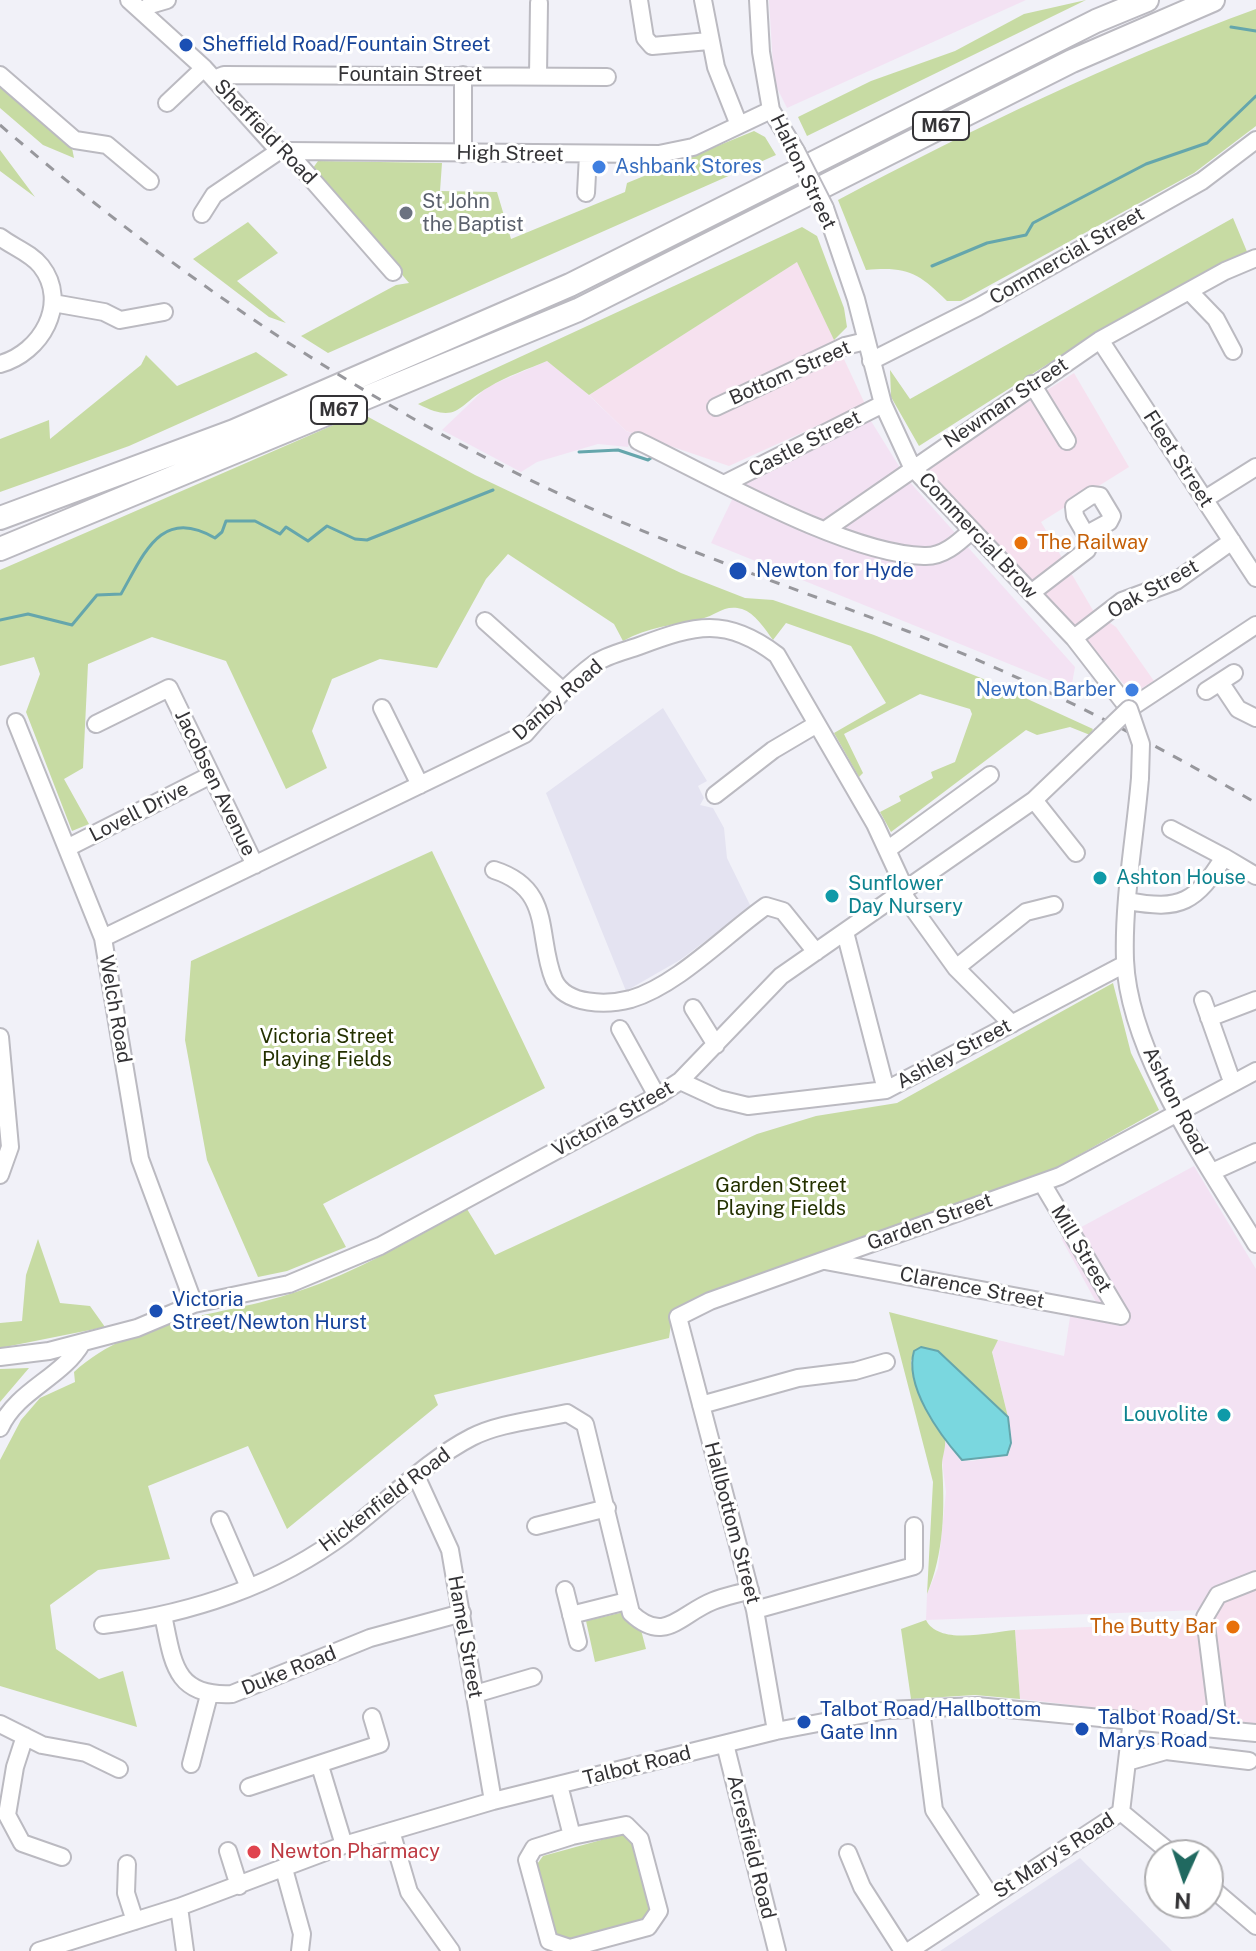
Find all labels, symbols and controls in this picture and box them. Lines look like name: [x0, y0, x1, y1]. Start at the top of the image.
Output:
place label: Sheffield Road/Fountain Street: [202, 33, 490, 57]
marker: Sheffield Road/Fountain Street: [177, 36, 195, 54]
street label: Fountain Street: [338, 63, 482, 87]
street label: Sheffield Road: [209, 74, 321, 190]
street label: Halton Street: [765, 110, 841, 234]
road number: M67: [913, 112, 969, 140]
street label: High Street: [456, 141, 564, 167]
place label: Ashbank Stores: [615, 155, 762, 179]
marker: Ashbank Stores: [590, 158, 608, 176]
place label: St John the Baptist: [422, 190, 524, 237]
street label: Commercial Street: [985, 202, 1149, 310]
marker: St John the Baptist: [397, 204, 415, 222]
street label: Bottom Street: [726, 335, 854, 411]
street label: Newman Street: [939, 353, 1073, 453]
road number: M67: [311, 396, 367, 424]
street label: Castle Street: [745, 406, 865, 482]
street label: Fleet Street: [1138, 406, 1218, 512]
street label: Commercial Brow: [913, 468, 1043, 604]
place label: The Railway: [1037, 531, 1149, 555]
marker: The Railway: [1012, 534, 1030, 552]
street label: Oak Street: [1103, 554, 1203, 624]
place label: Newton for Hyde: [756, 559, 914, 583]
marker: Newton for Hyde: [727, 560, 749, 582]
street label: Danby Road: [508, 654, 608, 746]
place label: Newton Barber: [976, 678, 1116, 702]
marker: Newton Barber: [1123, 681, 1141, 699]
street label: Jacobsen Avenue: [169, 706, 261, 860]
street label: Lovell Drive: [85, 777, 193, 847]
place label: Ashton House: [1116, 866, 1246, 890]
marker: Ashton House: [1091, 869, 1109, 887]
place label: Sunflower Day Nursery: [848, 872, 963, 919]
marker: Sunflower Day Nursery: [823, 887, 841, 905]
street label: Welch Road: [94, 953, 136, 1065]
street label: Ashley Street: [893, 1014, 1015, 1094]
park label: Victoria Street Playing Fields: [260, 1025, 394, 1072]
street label: Ashton Road: [1138, 1043, 1212, 1159]
street label: Victoria Street: [548, 1076, 678, 1162]
park label: Garden Street Playing Fields: [715, 1174, 847, 1221]
street label: Garden Street: [864, 1188, 996, 1256]
street label: Mill Street: [1046, 1201, 1116, 1297]
street label: Clarence Street: [898, 1262, 1046, 1314]
place label: Victoria Street/Newton Hurst: [172, 1288, 367, 1335]
marker: Victoria Street/Newton Hurst: [147, 1302, 165, 1320]
place label: Louvolite: [1123, 1403, 1208, 1427]
marker: Louvolite: [1215, 1406, 1233, 1424]
street label: Hallbottom Street: [699, 1439, 765, 1607]
street label: Hickenfield Road: [315, 1443, 455, 1557]
street label: Hamel Street: [442, 1574, 488, 1700]
place label: The Butty Bar: [1090, 1615, 1217, 1639]
marker: The Butty Bar: [1224, 1618, 1242, 1636]
street label: Duke Road: [238, 1641, 340, 1701]
place label: Talbot Road/Hallbottom Gate Inn: [820, 1698, 1041, 1745]
place label: Talbot Road/St. Marys Road: [1098, 1706, 1241, 1753]
marker: Talbot Road/Hallbottom Gate Inn: [795, 1713, 813, 1731]
marker: Talbot Road/St. Marys Road: [1073, 1720, 1091, 1738]
street label: Talbot Road: [580, 1741, 694, 1791]
street label: Acresfield Road: [722, 1773, 780, 1921]
street label: St Mary's Road: [989, 1808, 1119, 1904]
north arrow: [1144, 1839, 1224, 1919]
place label: Newton Pharmacy: [270, 1840, 440, 1864]
marker: Newton Pharmacy: [245, 1843, 263, 1861]
text: N: [1174, 1888, 1192, 1914]

